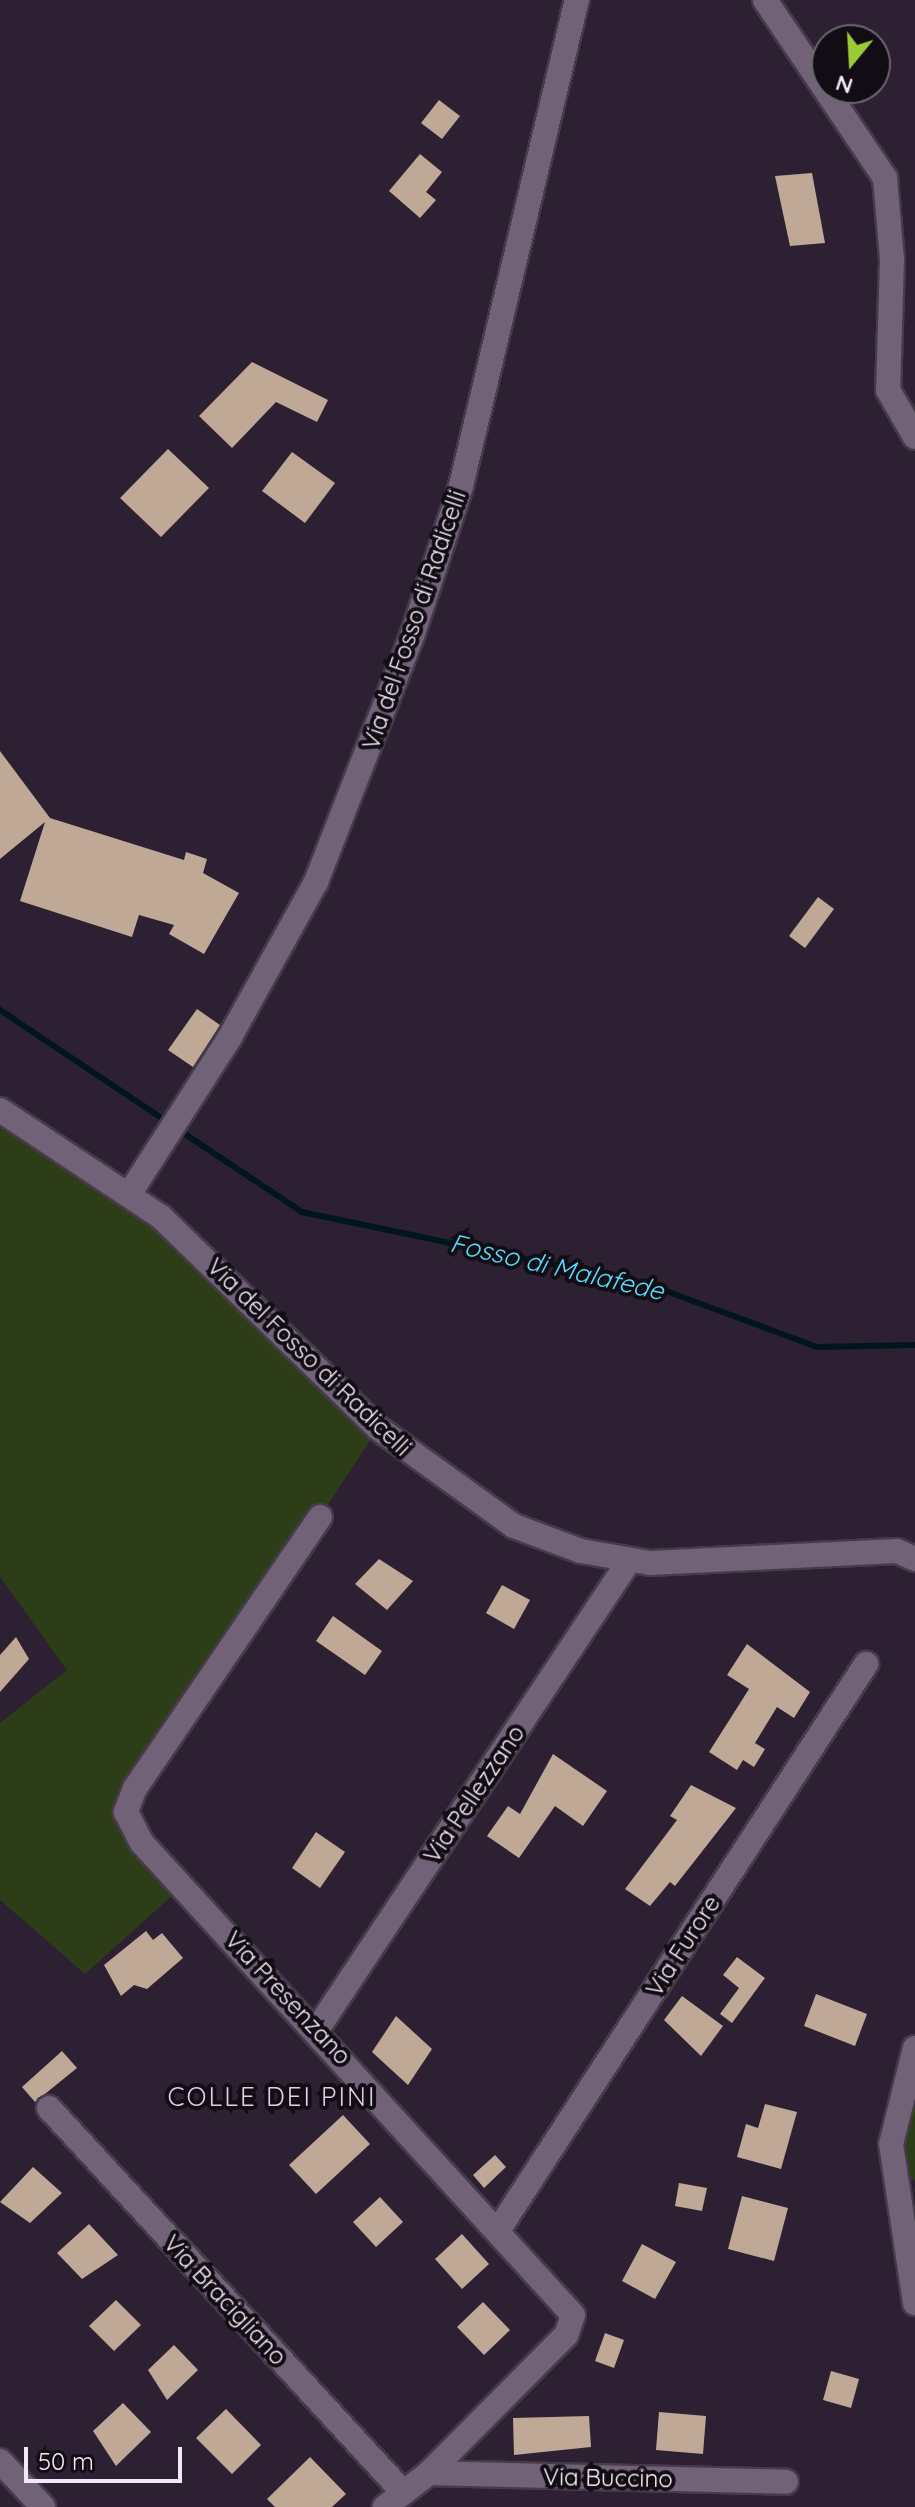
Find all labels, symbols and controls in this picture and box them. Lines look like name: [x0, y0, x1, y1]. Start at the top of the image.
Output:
north arrow: [811, 24, 891, 104]
text: N: [832, 69, 856, 101]
street label: Via del Fosso di Radicelli: [356, 487, 472, 753]
water label: Fosso di Malafede: [447, 1227, 667, 1307]
street label: Via del Fosso di Radicelli: [201, 1252, 417, 1462]
street label: Via Pellezzano: [417, 1720, 531, 1868]
street label: Via Furore: [640, 1890, 726, 2002]
street label: Via Presenzano: [219, 1925, 357, 2071]
district label: COLLE DEI PINI: [168, 2081, 376, 2113]
street label: Via Bracigliano: [157, 2229, 293, 2371]
scale bar: [28, 2431, 186, 2481]
text: 50 m: [38, 2446, 94, 2476]
street label: Via Buccino: [543, 2462, 673, 2494]

